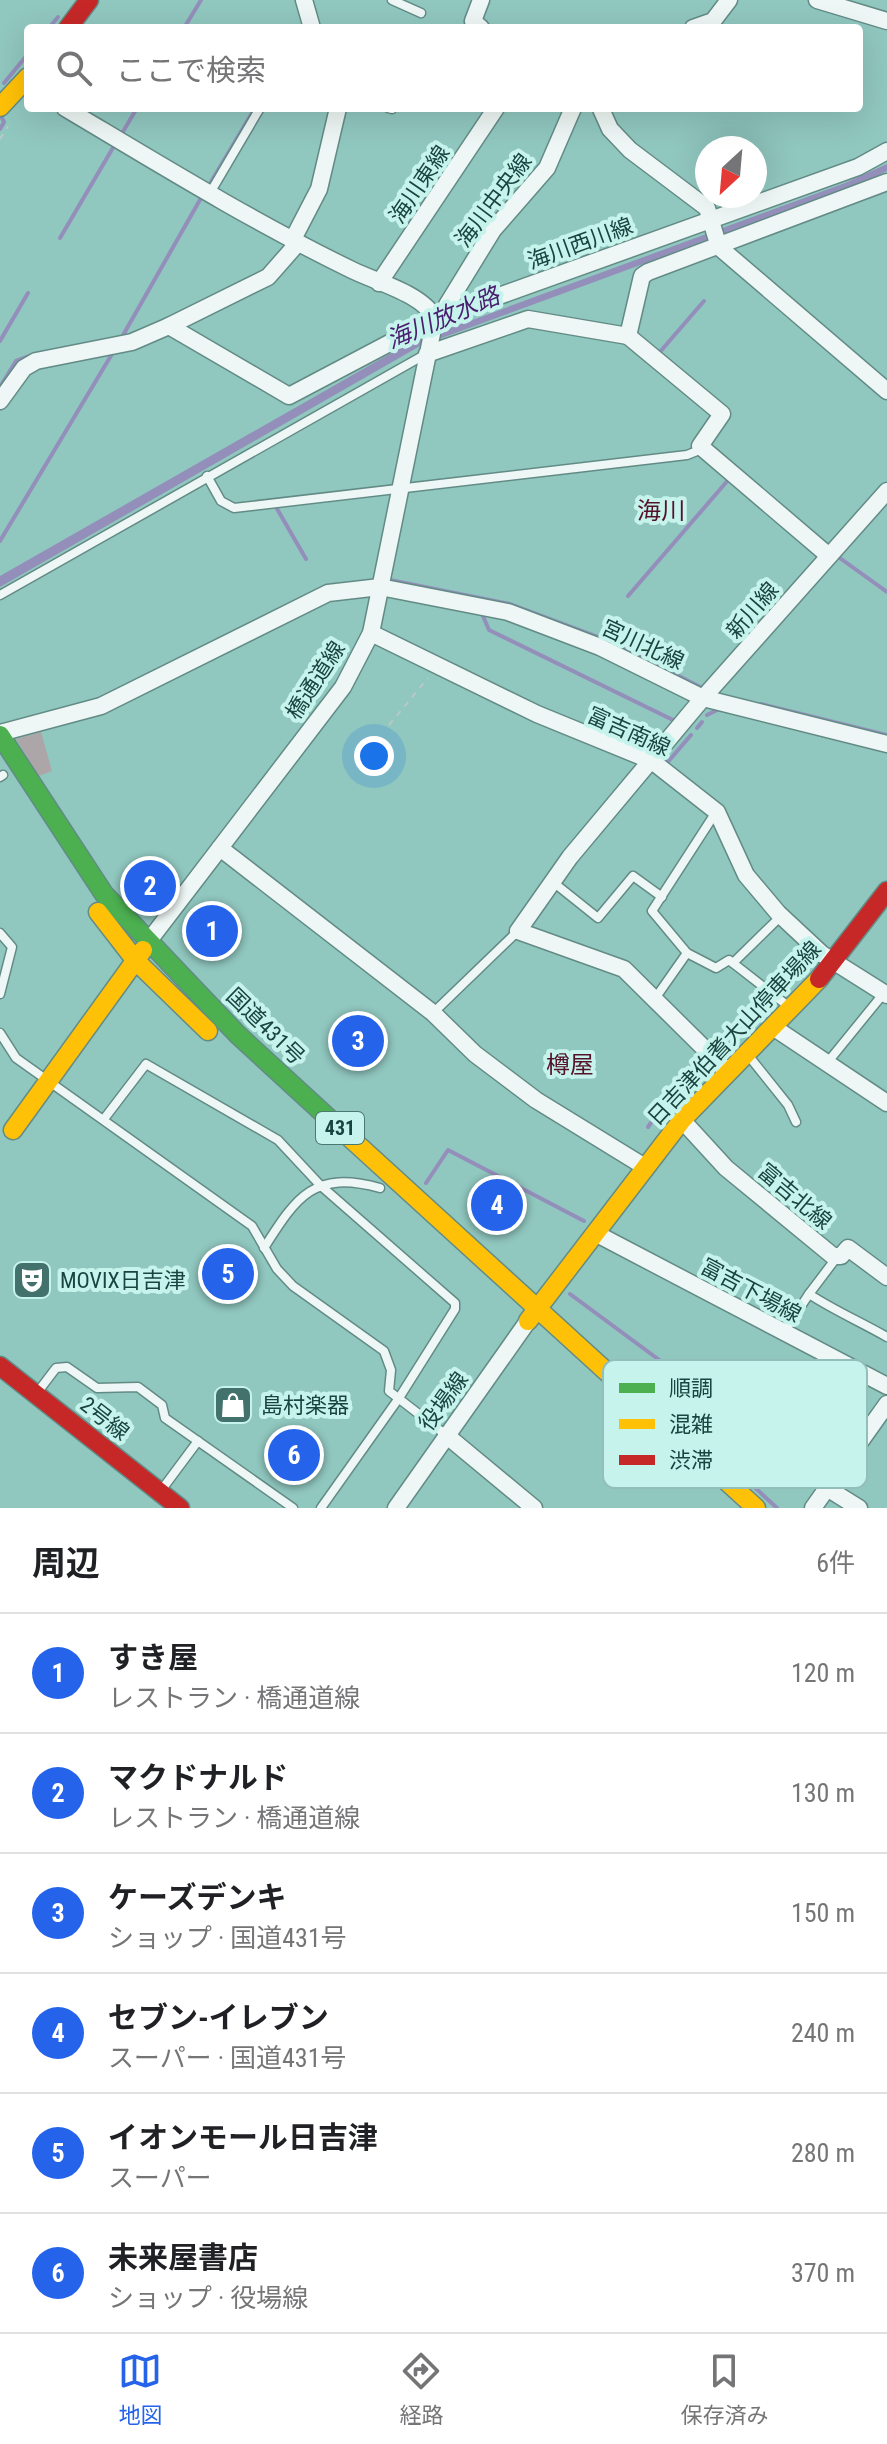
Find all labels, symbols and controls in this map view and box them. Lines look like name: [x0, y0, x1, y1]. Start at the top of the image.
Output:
search box: [24, 24, 863, 112]
icon: search: [52, 46, 96, 90]
text: ここで検索: [116, 53, 266, 88]
north arrow: [695, 136, 767, 208]
street label: 海川東線: [384, 141, 454, 228]
street label: 海川中央線: [450, 149, 536, 252]
street label: 海川西川線: [524, 213, 636, 274]
water label: 海川放水路: [382, 281, 506, 354]
district label: 海川: [637, 497, 685, 525]
street label: 新川線: [721, 577, 783, 643]
street label: 宮川北線: [598, 615, 688, 674]
street label: 橋通道線: [281, 637, 350, 724]
street label: 富吉南線: [584, 702, 674, 761]
your location: [354, 736, 394, 776]
pin: 2: [124, 856, 176, 916]
pin: 1: [186, 901, 238, 961]
street label: 日吉津伯耆大山停車場線: [643, 936, 826, 1130]
street label: 国道431号: [222, 983, 310, 1070]
pin: 3: [332, 1011, 384, 1071]
district label: 樽屋: [546, 1051, 594, 1079]
road number: 431: [316, 1112, 364, 1144]
street label: 富吉北線: [753, 1159, 836, 1234]
pin: 4: [471, 1175, 523, 1235]
pin: 5: [202, 1244, 254, 1304]
street label: 富吉下場線: [696, 1254, 805, 1327]
theatre icon: MOVIX日吉津: [11, 1259, 53, 1301]
place label: MOVIX日吉津: [60, 1268, 186, 1293]
legend: [603, 1360, 867, 1488]
street label: 役場線: [414, 1367, 473, 1435]
text: 順調: [669, 1376, 713, 1401]
shop icon: 島村楽器: [212, 1384, 254, 1426]
street label: 2号線: [75, 1392, 134, 1445]
place label: 島村楽器: [261, 1393, 349, 1418]
text: 混雑: [669, 1412, 713, 1437]
pin: 6: [268, 1425, 320, 1485]
text: 渋滞: [669, 1448, 713, 1473]
text: 周辺: [32, 1543, 100, 1583]
text: 6件: [816, 1548, 855, 1578]
text: すき屋: [108, 1640, 198, 1675]
text: 1: [51, 1658, 65, 1688]
text: 120 m: [791, 1658, 855, 1688]
text: レストラン · 橋通道線: [108, 1683, 360, 1713]
text: マクドナルド: [108, 1760, 288, 1795]
text: 2: [51, 1778, 65, 1808]
text: 130 m: [791, 1778, 855, 1808]
text: レストラン · 橋通道線: [108, 1803, 360, 1833]
text: ケーズデンキ: [108, 1880, 287, 1915]
text: 3: [51, 1898, 65, 1928]
text: 150 m: [791, 1898, 855, 1928]
text: ショップ · 国道431号: [108, 1923, 347, 1953]
text: セブン-イレブン: [108, 2000, 329, 2035]
text: 4: [51, 2018, 65, 2048]
text: 240 m: [791, 2018, 855, 2048]
text: スーパー · 国道431号: [108, 2043, 347, 2073]
text: イオンモール日吉津: [108, 2120, 378, 2155]
text: 5: [51, 2138, 65, 2168]
text: 280 m: [791, 2138, 855, 2168]
text: スーパー: [108, 2163, 212, 2193]
text: 未来屋書店: [108, 2240, 258, 2275]
text: 6: [51, 2258, 65, 2288]
text: 370 m: [791, 2258, 855, 2288]
text: ショップ · 役場線: [108, 2283, 308, 2313]
tab: 地図: [118, 2349, 163, 2429]
tab: 経路: [399, 2349, 444, 2429]
tab: 保存済み: [680, 2349, 769, 2429]

